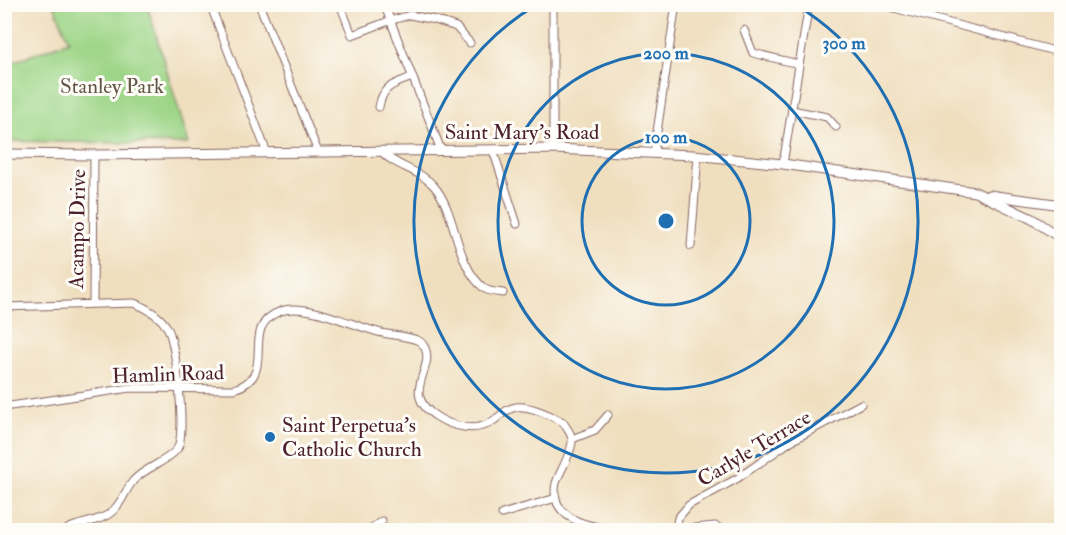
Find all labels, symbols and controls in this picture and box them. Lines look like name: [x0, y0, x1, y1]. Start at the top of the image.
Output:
text: 300 m: [822, 32, 867, 55]
text: 200 m: [643, 42, 690, 65]
park label: Stanley Park: [60, 73, 164, 100]
street label: Saint Mary's Road: [445, 119, 600, 146]
text: 100 m: [645, 126, 688, 149]
street label: Acampo Drive: [63, 169, 92, 290]
centre of rings: [656, 211, 676, 231]
street label: Hamlin Road: [111, 359, 225, 390]
street label: Carlyle Terrace: [693, 404, 816, 493]
place label: Saint Perpetua's Catholic Church: [282, 412, 422, 463]
marker: Saint Perpetua's Catholic Church: [263, 430, 277, 444]

